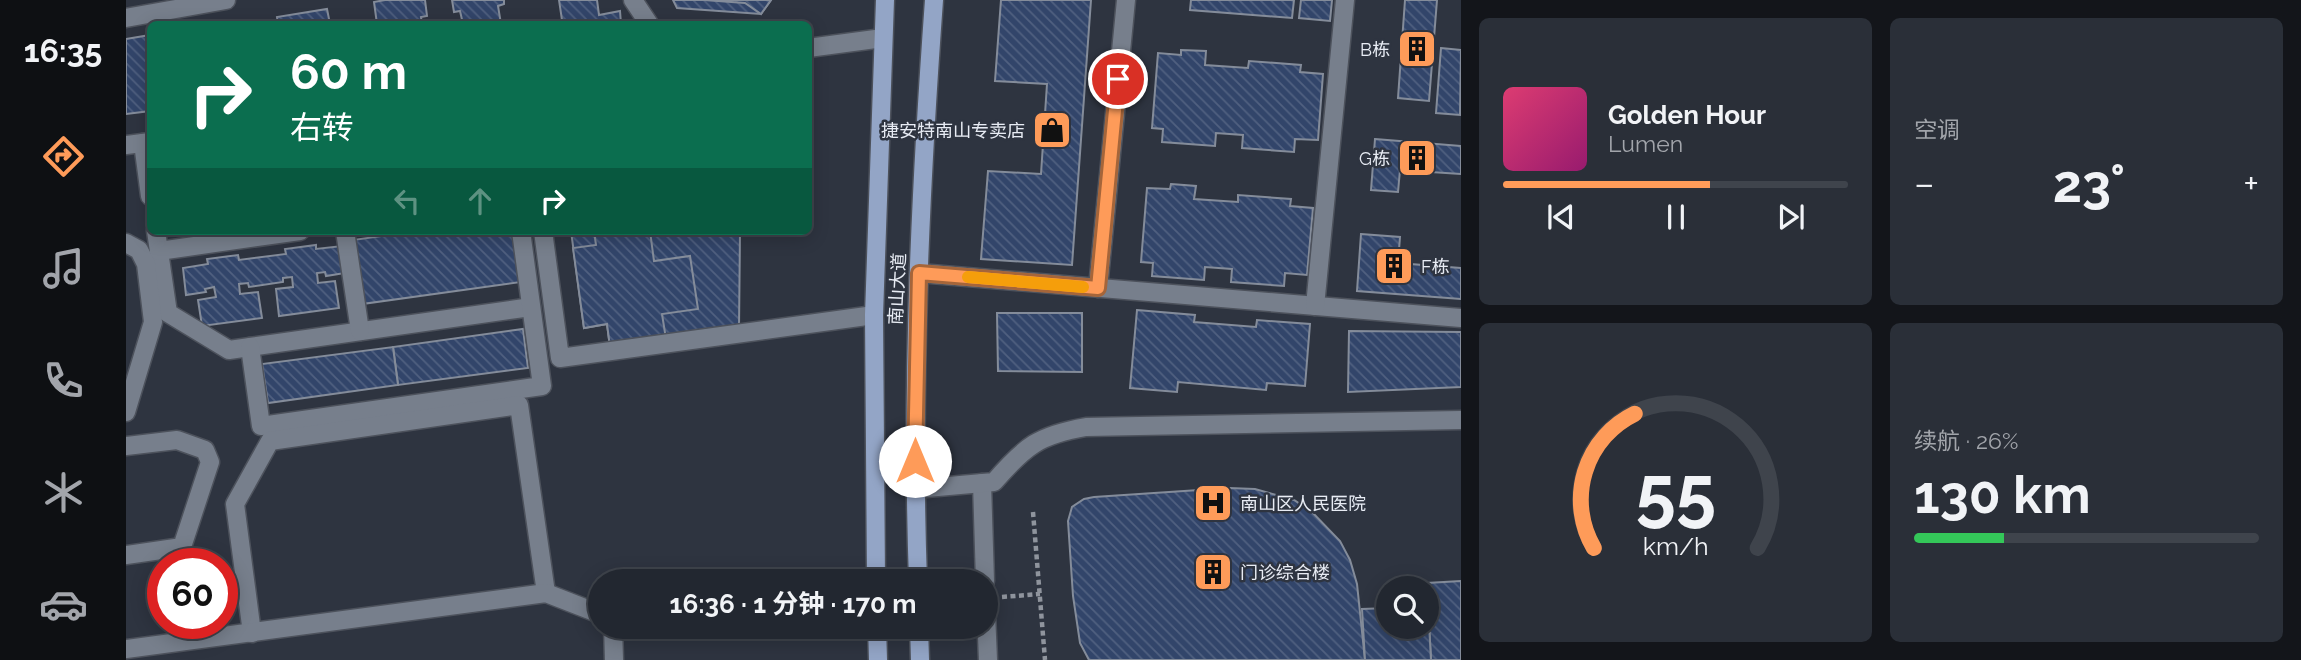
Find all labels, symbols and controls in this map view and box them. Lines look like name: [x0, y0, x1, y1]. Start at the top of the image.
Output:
building icon: B栋: [1396, 28, 1438, 70]
text: 16:35: [24, 32, 102, 69]
place label: B栋: [1360, 39, 1390, 60]
text: 60 m: [290, 43, 407, 100]
icon: right: [175, 49, 266, 140]
pin: [1088, 49, 1148, 109]
icon: arrive: [1099, 60, 1137, 98]
text: Golden Hour: [1608, 100, 1766, 130]
text: 右转: [290, 109, 354, 146]
shop icon: 捷安特南山专卖店: [1031, 109, 1073, 151]
text: 空调: [1914, 116, 1960, 143]
place label: 捷安特南山专卖店: [881, 120, 1025, 141]
text: Lumen: [1608, 130, 1683, 157]
icon: directions: [39, 132, 88, 181]
building icon: G栋: [1396, 137, 1438, 179]
place label: G栋: [1359, 148, 1390, 169]
text: 23°: [2053, 153, 2125, 214]
text: −: [1914, 161, 1934, 206]
text: +: [2243, 161, 2259, 206]
icon: left: [388, 182, 426, 220]
icon: ahead: [461, 182, 499, 220]
icon: right: [534, 182, 572, 220]
icon: previous: [1542, 198, 1580, 236]
icon: pause: [1657, 198, 1695, 236]
icon: next: [1772, 198, 1810, 236]
icon: music: [39, 244, 88, 293]
building icon: F栋: [1373, 245, 1415, 287]
street label: 南山大道: [885, 252, 909, 326]
place label: F栋: [1421, 256, 1450, 277]
icon: phone: [39, 356, 88, 405]
position arrow: [878, 424, 952, 498]
text: 续航 · 26%: [1914, 427, 2018, 454]
text: 55: [1635, 451, 1716, 536]
text: 130 km: [1914, 464, 2091, 525]
icon: climate: [39, 468, 88, 517]
hospital icon: 南山区人民医院: [1192, 482, 1234, 524]
place label: 南山区人民医院: [1240, 493, 1366, 514]
text: km/h: [1643, 531, 1708, 561]
speed limit sign: 60: [147, 548, 238, 639]
building icon: 门诊综合楼: [1192, 551, 1234, 593]
place label: 门诊综合楼: [1240, 562, 1330, 583]
map controls: [1376, 576, 1439, 639]
button: search: [1376, 576, 1439, 639]
icon: car: [39, 580, 88, 629]
text: 16:36 · 1 分钟 · 170 m: [670, 589, 916, 619]

